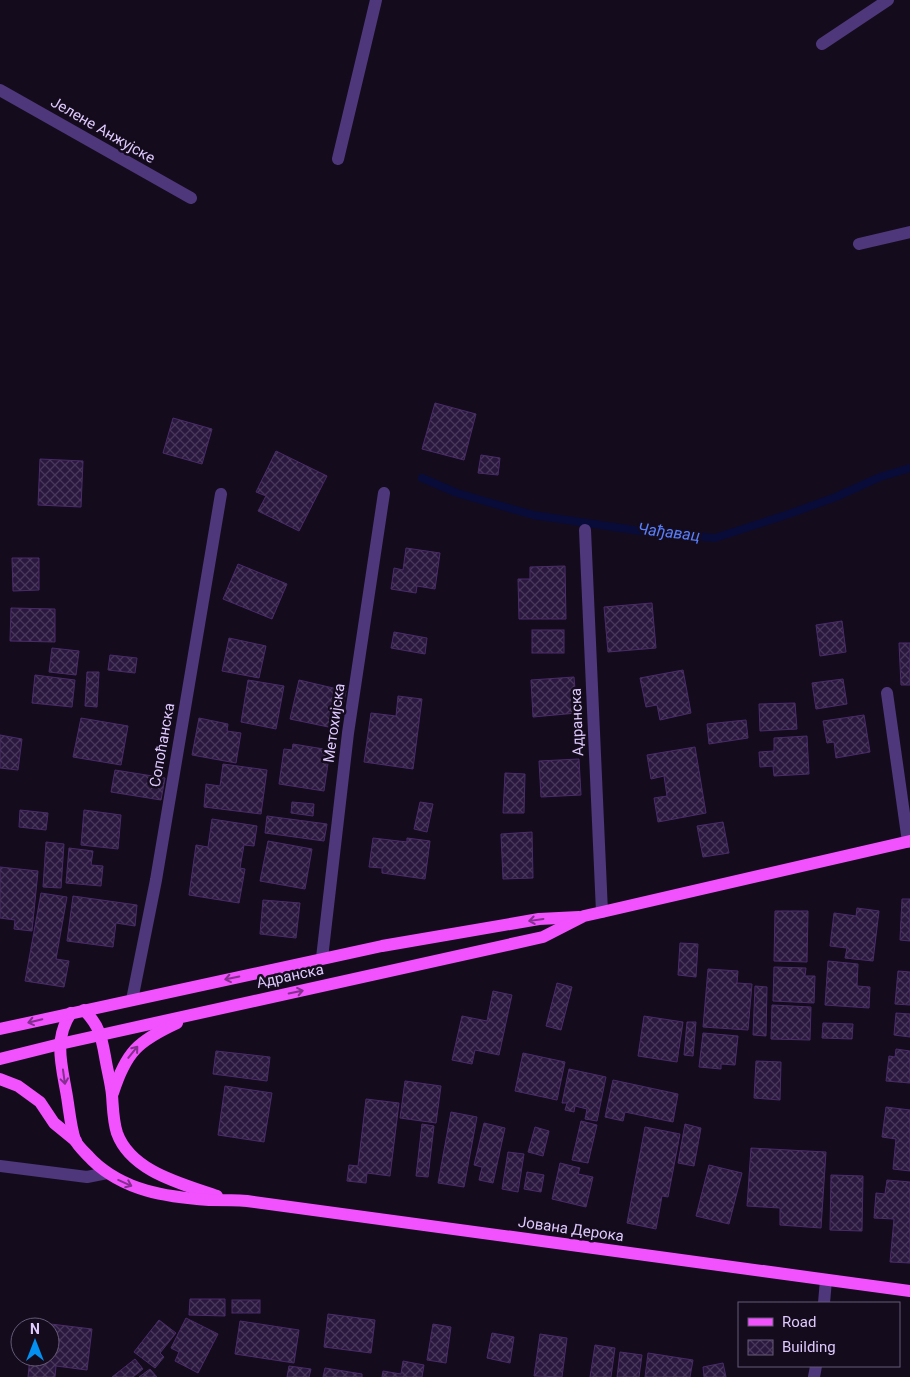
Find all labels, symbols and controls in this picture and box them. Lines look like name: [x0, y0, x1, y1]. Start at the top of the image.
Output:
street label: Јелене Анжујске: [48, 93, 158, 167]
water label: Чађавац: [637, 519, 701, 545]
street label: Метохијска: [320, 682, 348, 764]
street label: Адранска: [567, 688, 587, 756]
street label: Сопоћанска: [146, 702, 178, 788]
one-way arrow: [528, 915, 544, 925]
street label: Адранска: [255, 960, 325, 992]
one-way arrow: [224, 974, 240, 983]
one-way arrow: [288, 987, 304, 996]
one-way arrow: [28, 1017, 44, 1026]
one-way arrow: [127, 1046, 138, 1059]
one-way arrow: [60, 1069, 70, 1085]
one-way arrow: [117, 1179, 132, 1189]
street label: Јована Дерока: [517, 1213, 625, 1245]
legend: [738, 1302, 900, 1367]
text: Road: [782, 1313, 816, 1331]
north arrow: [10, 1317, 60, 1367]
text: N: [30, 1321, 40, 1337]
text: Building: [782, 1338, 836, 1356]

